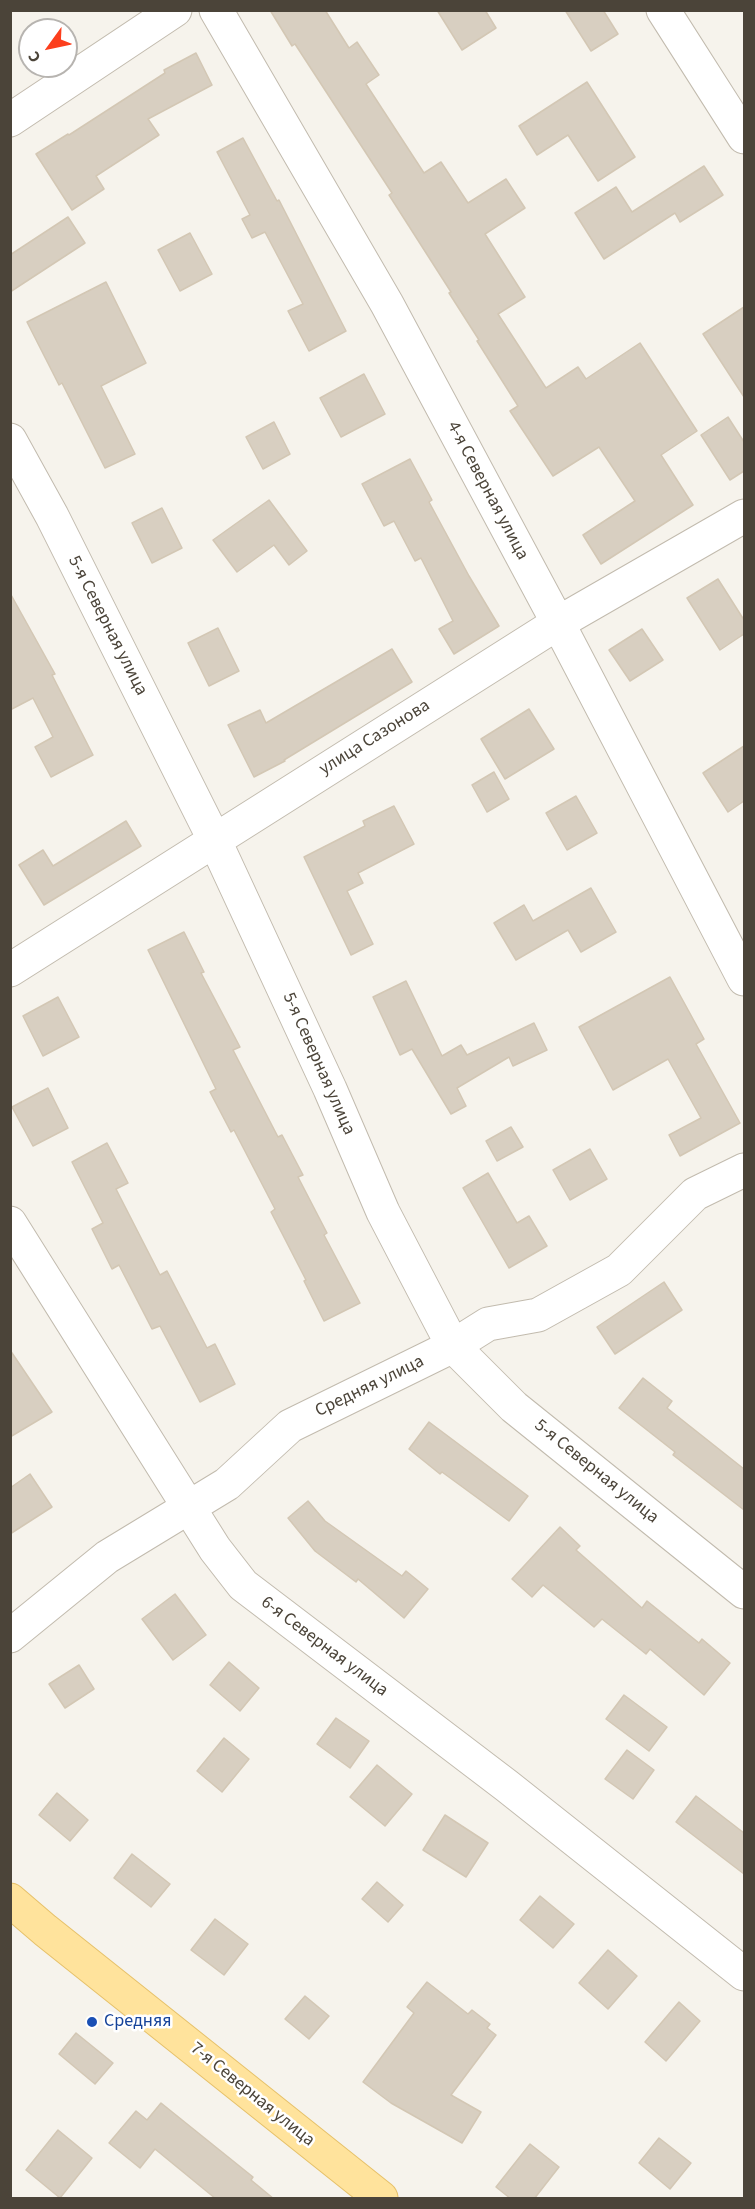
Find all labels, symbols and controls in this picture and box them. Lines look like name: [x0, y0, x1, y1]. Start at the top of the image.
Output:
north arrow: [18, 18, 78, 78]
text: С: [23, 47, 46, 67]
street label: 4-я Северная улица: [441, 418, 533, 564]
street label: 5-я Северная улица: [62, 553, 152, 699]
street label: улица Сазонова: [316, 695, 434, 781]
street label: 5-я Северная улица: [277, 989, 359, 1139]
street label: Средняя улица: [312, 1351, 428, 1423]
street label: 5-я Северная улица: [529, 1415, 663, 1529]
street label: 6-я Северная улица: [256, 1592, 392, 1702]
place label: Средняя: [104, 2011, 171, 2033]
marker: Средняя: [85, 2015, 99, 2029]
street label: 7-я Северная улица: [185, 2038, 319, 2152]

